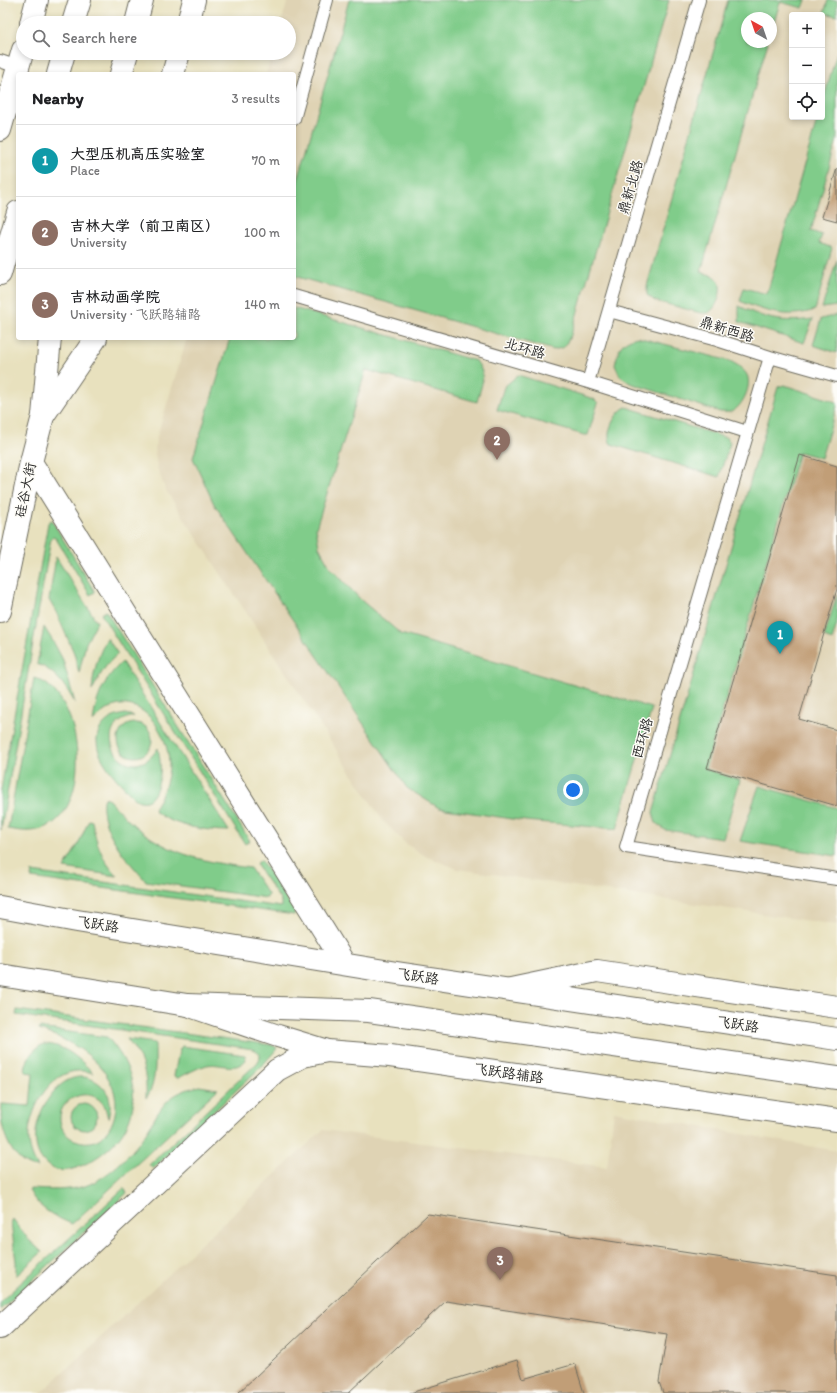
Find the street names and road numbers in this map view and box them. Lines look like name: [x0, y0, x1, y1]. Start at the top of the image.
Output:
street label: 鼎新北路: [615, 158, 646, 216]
street label: 鼎新西路: [698, 313, 756, 346]
street label: 北环路: [502, 335, 547, 362]
street label: 硅谷大街: [11, 461, 40, 519]
street label: 西环路: [629, 716, 656, 761]
street label: 飞跃路: [76, 913, 120, 936]
street label: 飞跃路: [396, 965, 440, 988]
street label: 飞跃路: [716, 1013, 760, 1036]
street label: 飞跃路辅路: [473, 1060, 545, 1087]

